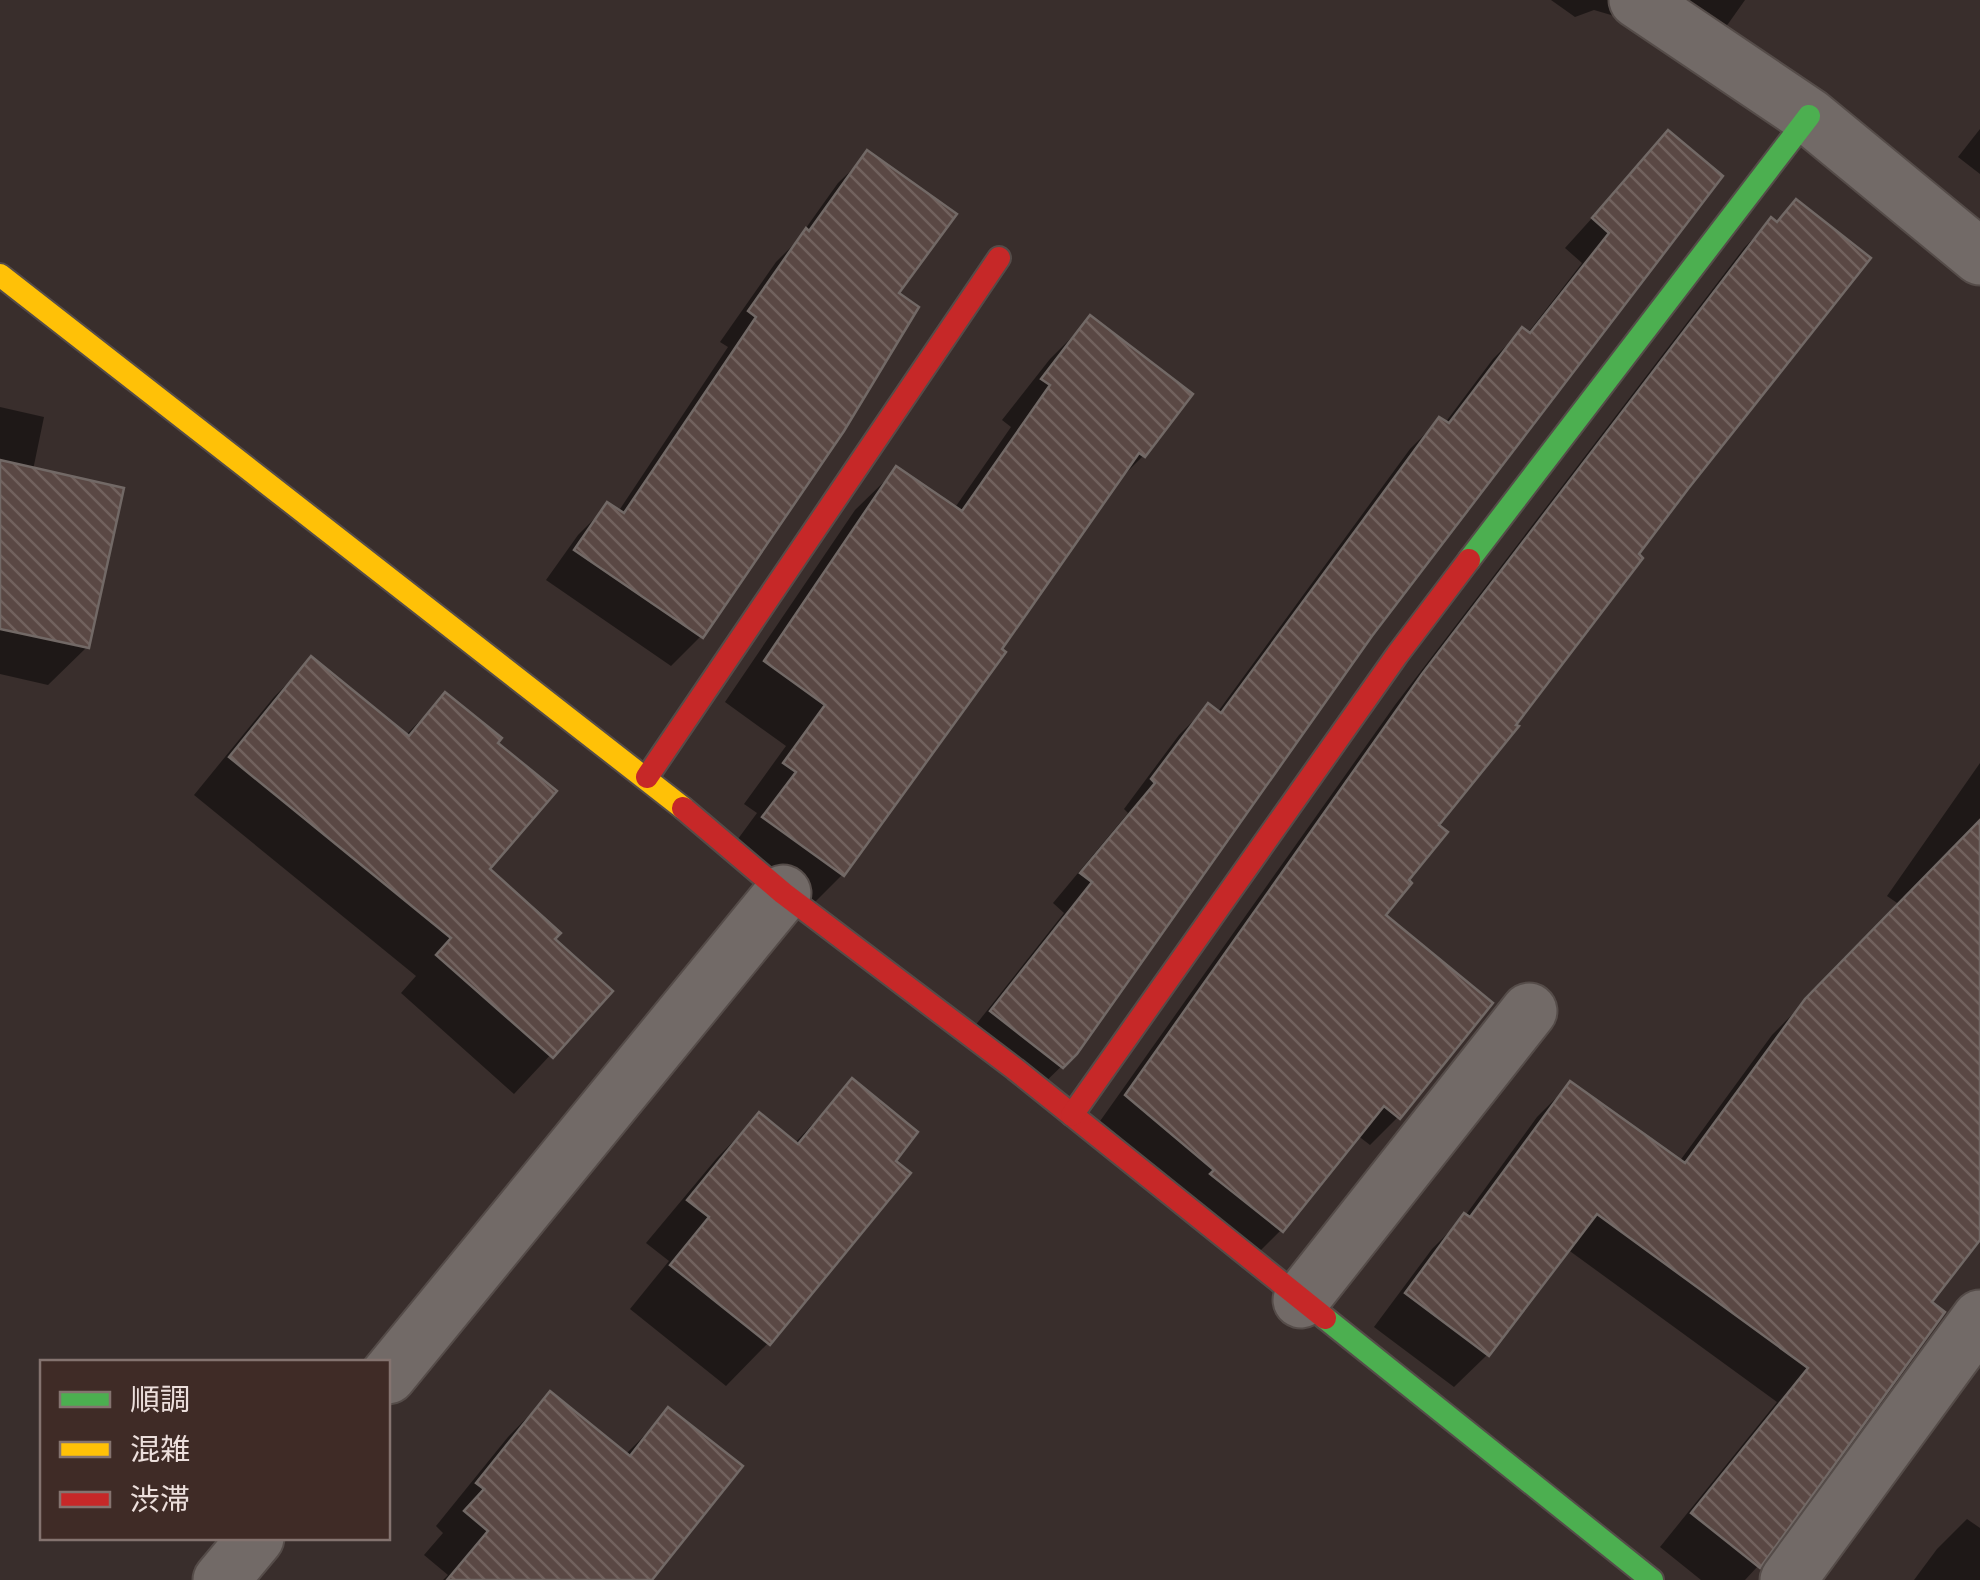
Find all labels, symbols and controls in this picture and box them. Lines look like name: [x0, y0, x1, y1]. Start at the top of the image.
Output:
legend: [40, 1360, 390, 1540]
text: 順調: [130, 1375, 190, 1419]
text: 混雑: [130, 1425, 190, 1469]
text: 渋滞: [130, 1475, 190, 1519]

